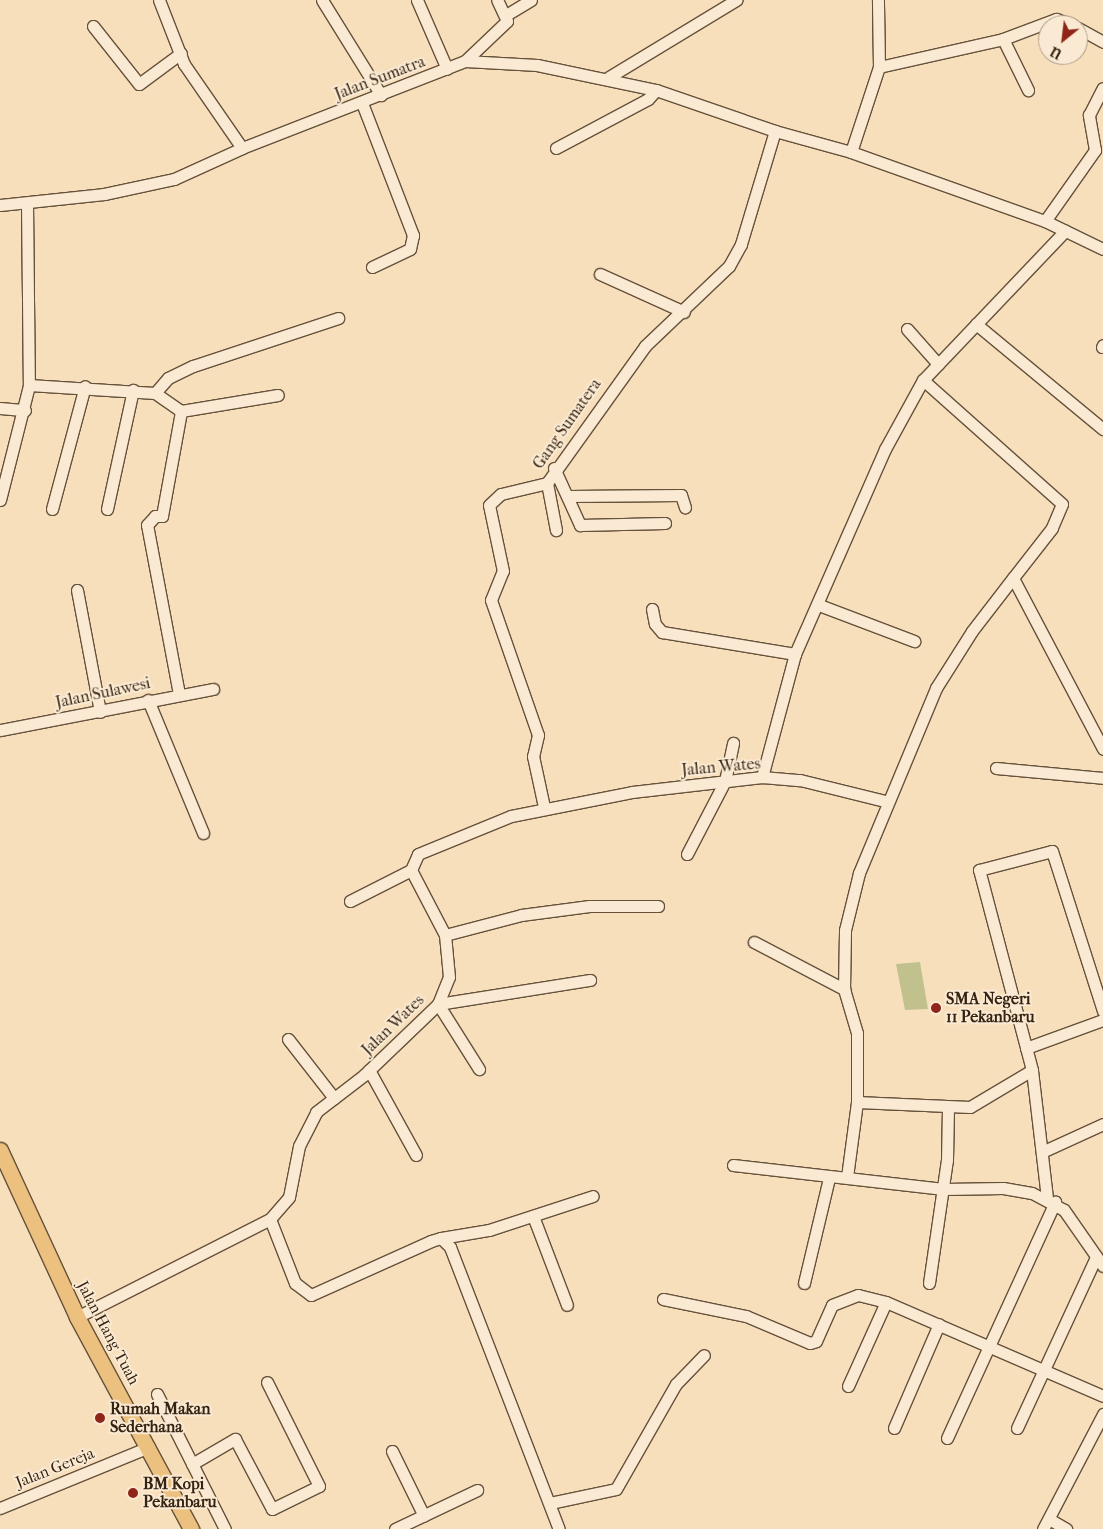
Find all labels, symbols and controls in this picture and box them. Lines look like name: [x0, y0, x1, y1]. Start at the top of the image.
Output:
north arrow: [1038, 15, 1088, 65]
text: U: [1047, 43, 1065, 63]
street label: Jalan Sumatra: [332, 52, 428, 104]
street label: Gang Sumatera: [529, 375, 605, 473]
street label: Jalan Sulawesi: [54, 674, 152, 712]
street label: Jalan Wates: [681, 754, 761, 780]
place label: SMA Negeri 11 Pekanbaru: [946, 989, 1034, 1027]
street label: Jalan Wates: [358, 991, 428, 1059]
marker: SMA Negeri 11 Pekanbaru: [930, 1002, 942, 1014]
street label: Jalan Hang Tuah: [73, 1278, 143, 1388]
place label: Rumah Makan Sederhana: [110, 1399, 210, 1437]
marker: Rumah Makan Sederhana: [94, 1412, 106, 1424]
street label: Jalan Gereja: [13, 1444, 97, 1492]
place label: BM Kopi Pekanbaru: [143, 1474, 217, 1512]
marker: BM Kopi Pekanbaru: [127, 1487, 139, 1499]

